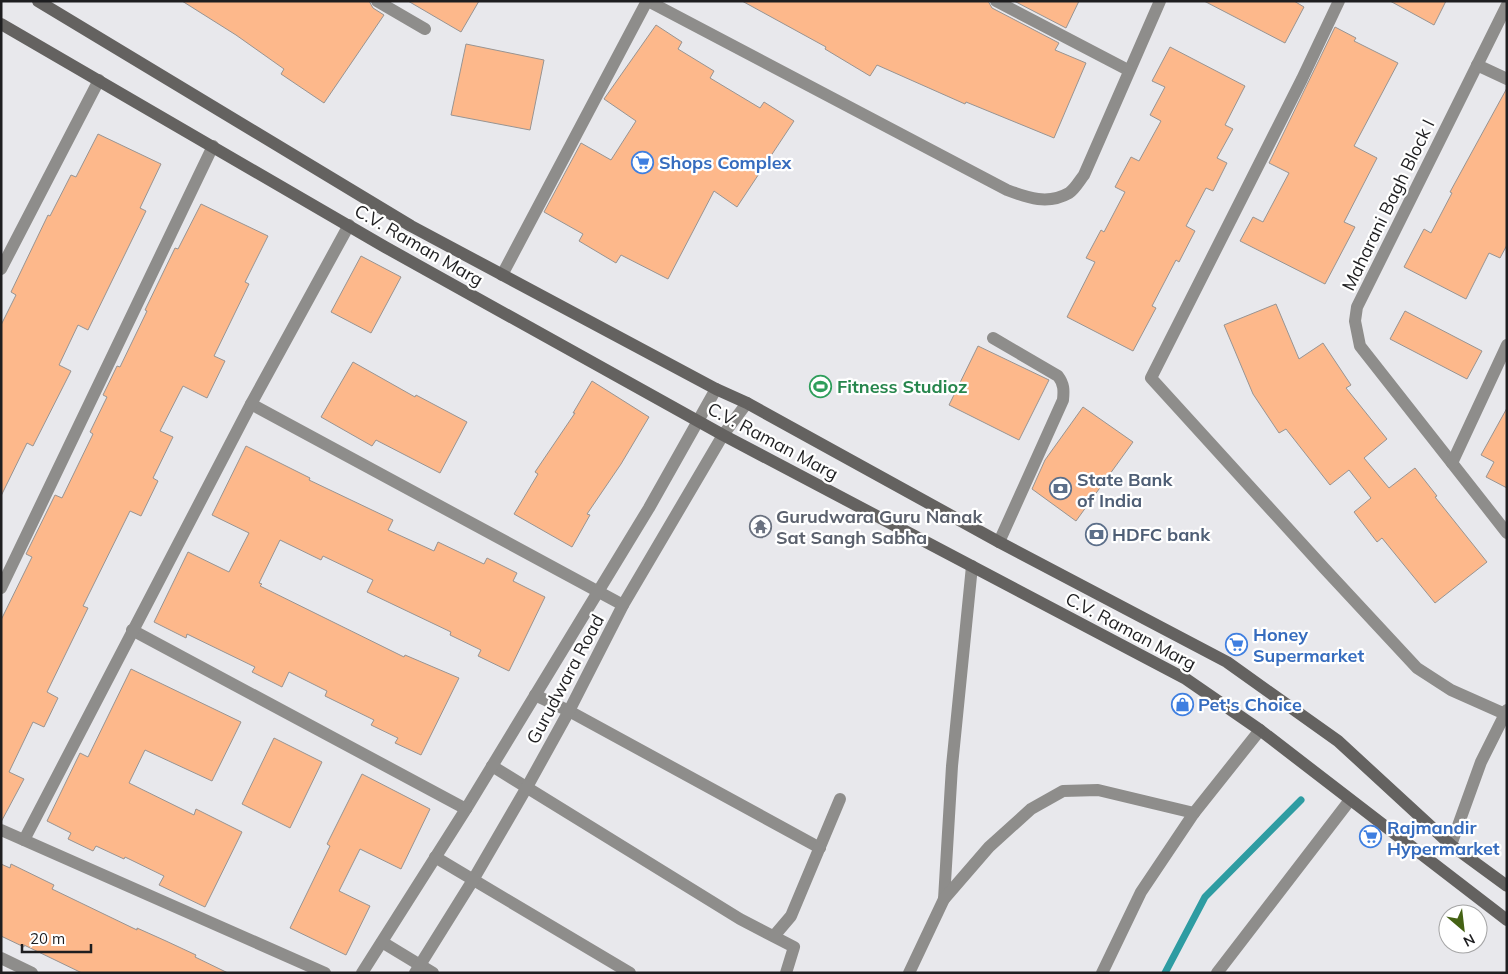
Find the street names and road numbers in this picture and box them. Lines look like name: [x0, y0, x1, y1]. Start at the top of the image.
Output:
street label: Maharani Bagh Block I: [1336, 116, 1440, 294]
street label: C.V. Raman Marg: [351, 199, 487, 291]
street label: C.V. Raman Marg: [704, 397, 842, 485]
street label: C.V. Raman Marg: [1062, 587, 1200, 675]
street label: Gurudwara Road: [521, 610, 609, 748]

